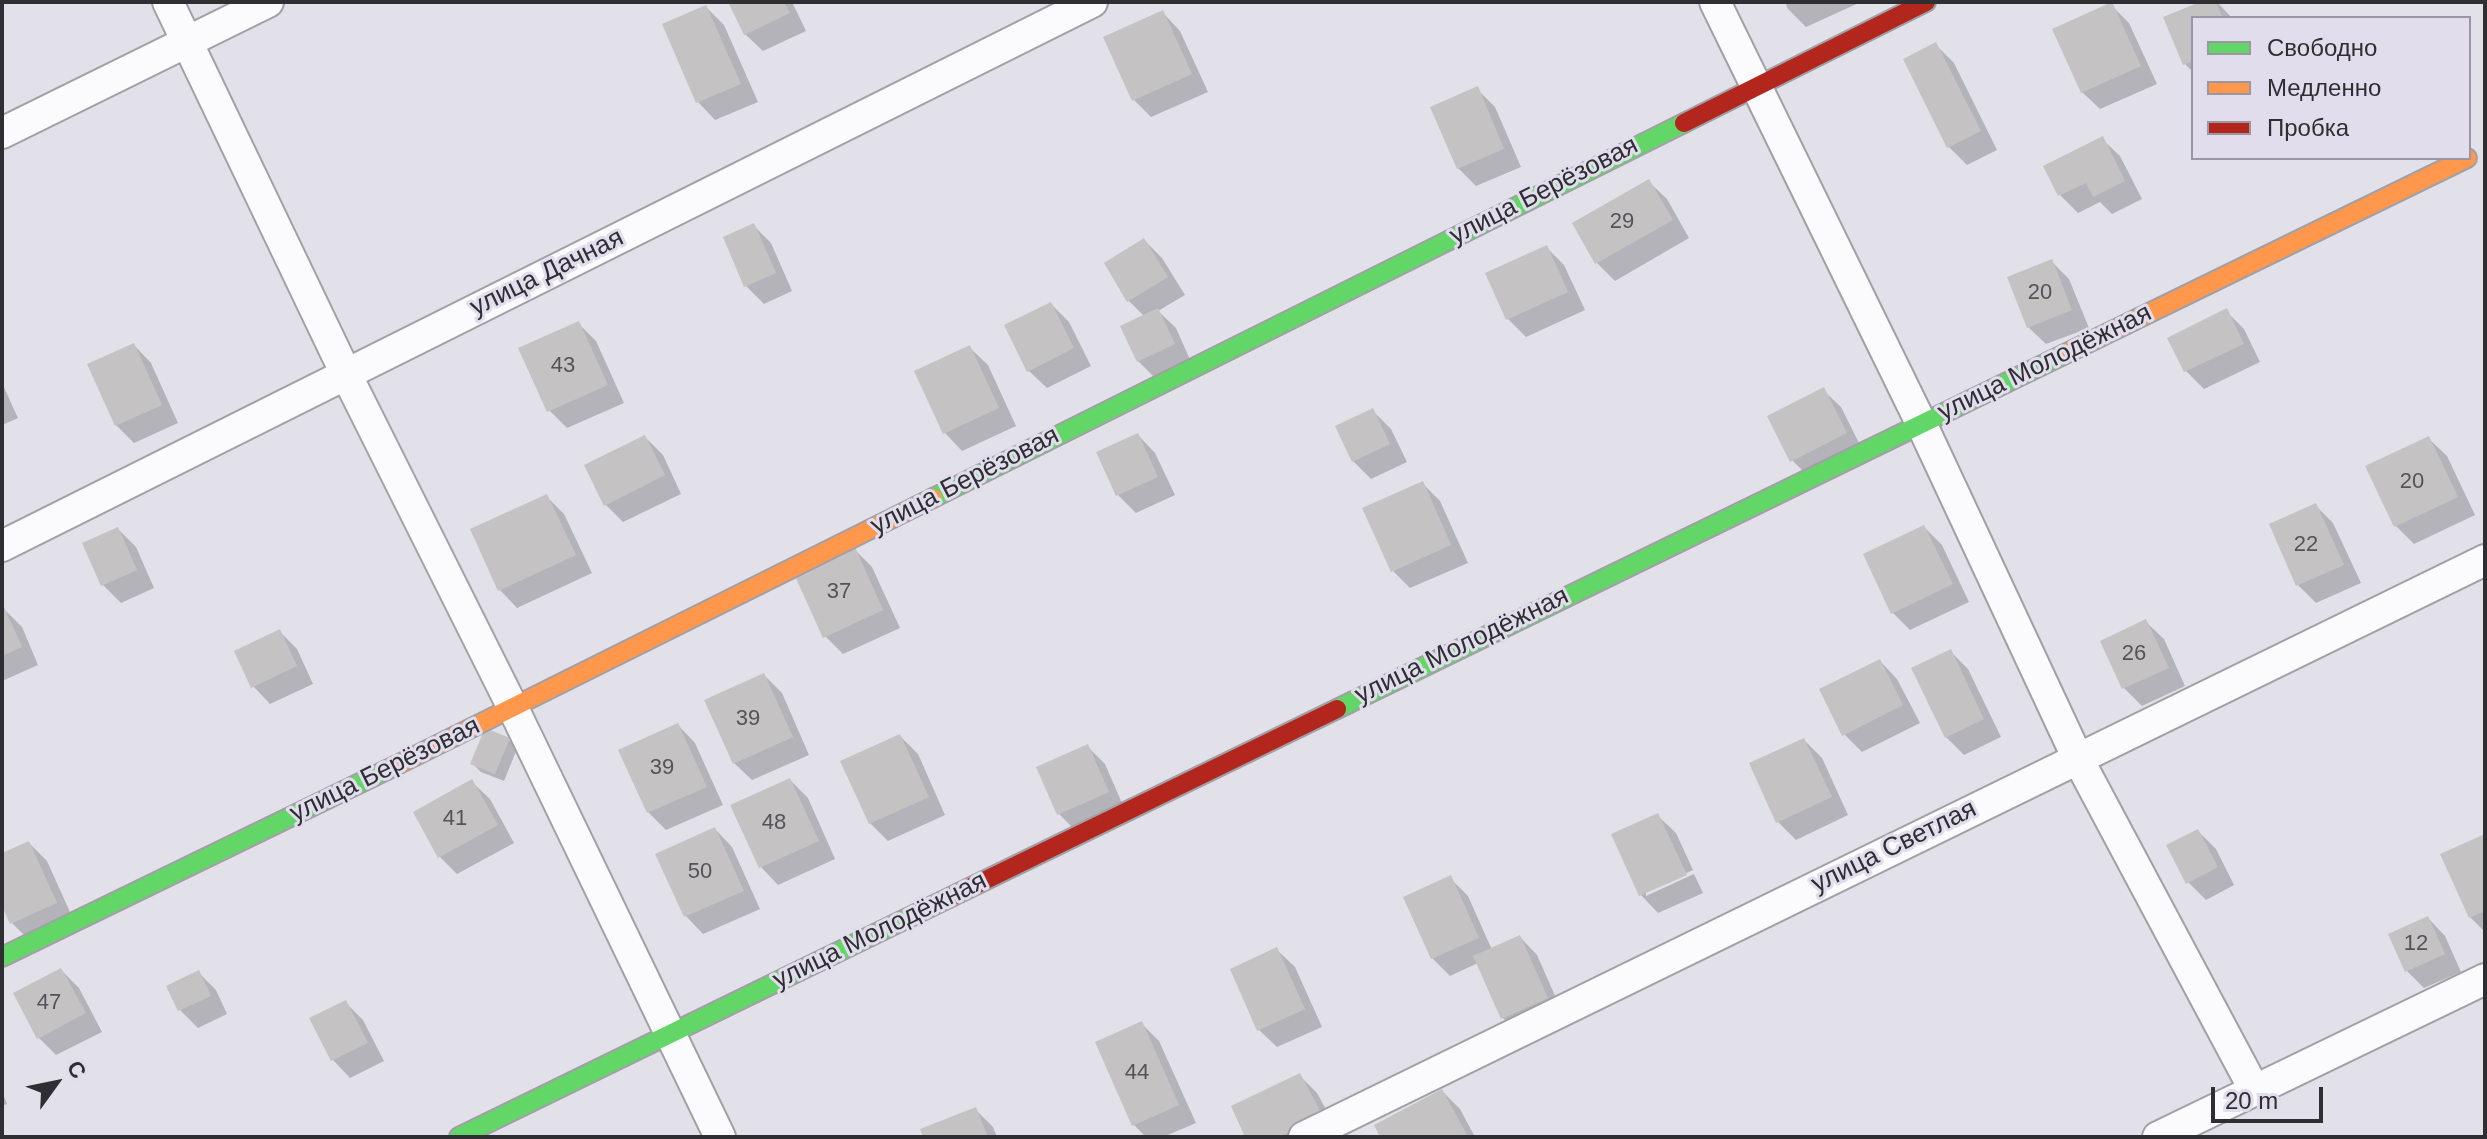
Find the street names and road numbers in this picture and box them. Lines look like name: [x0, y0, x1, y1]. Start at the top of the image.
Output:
street label: улица Берёзовая: [1445, 130, 1643, 252]
street label: улица Дачная: [465, 222, 629, 324]
street label: улица Молодёжная: [1933, 298, 2157, 428]
street label: улица Берёзовая: [866, 420, 1064, 542]
street label: улица Молодёжная: [1350, 581, 1574, 711]
street label: улица Берёзовая: [285, 711, 485, 829]
street label: улица Светлая: [1806, 794, 1982, 900]
street label: улица Молодёжная: [768, 866, 992, 996]

